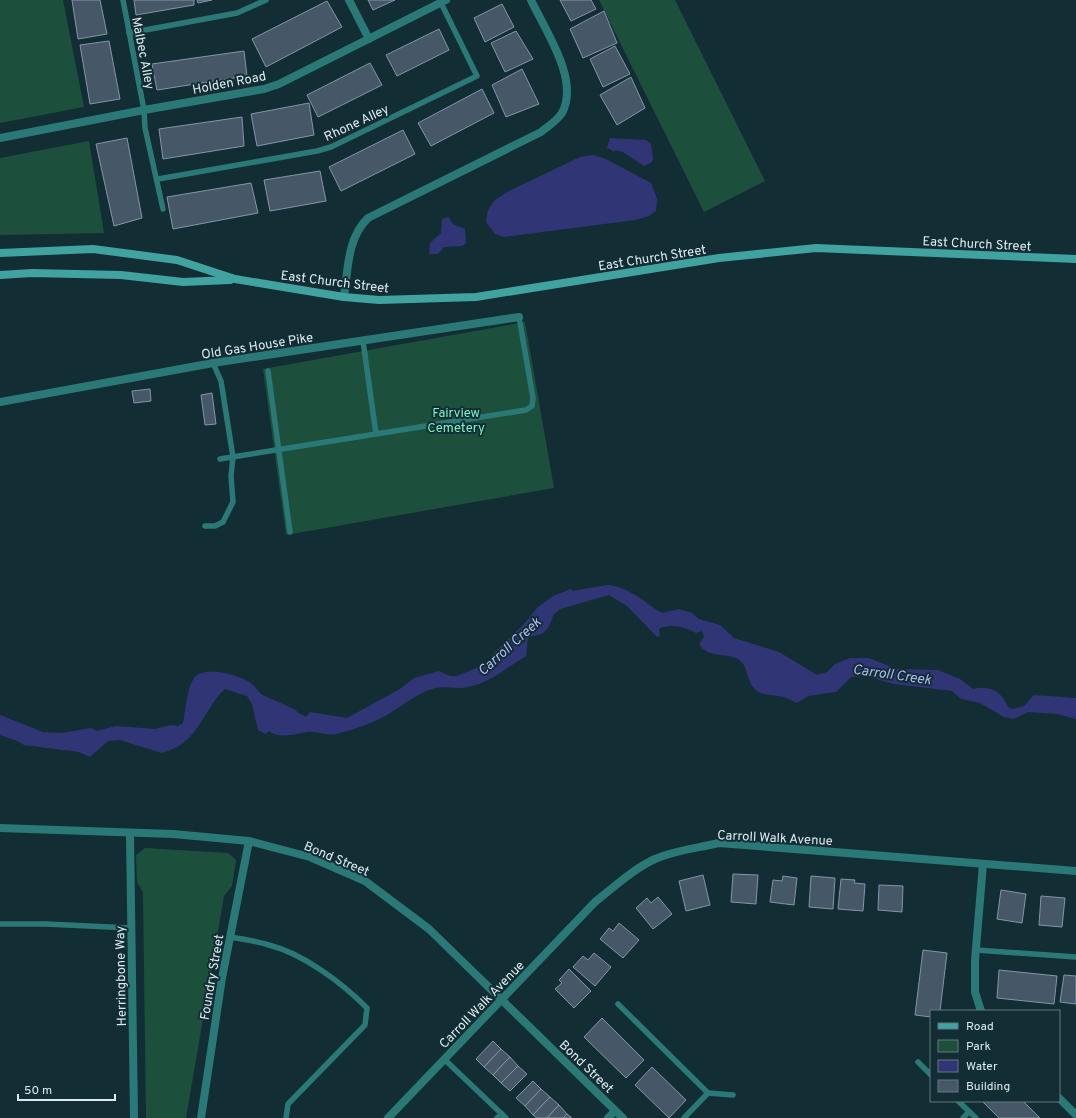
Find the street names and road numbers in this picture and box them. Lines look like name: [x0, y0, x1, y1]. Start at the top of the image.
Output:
street label: Malbec Alley: [127, 16, 157, 91]
street label: Holden Road: [191, 69, 268, 99]
street label: Rhone Alley: [322, 102, 392, 146]
street label: East Church Street: [922, 234, 1032, 256]
street label: East Church Street: [597, 243, 707, 275]
street label: East Church Street: [280, 268, 390, 298]
street label: Old Gas House Pike: [200, 330, 314, 364]
street label: Carroll Walk Avenue: [717, 828, 833, 850]
street label: Bond Street: [301, 839, 371, 881]
street label: Herringbone Way: [113, 925, 131, 1026]
street label: Foundry Street: [198, 933, 228, 1021]
street label: Carroll Walk Avenue: [436, 958, 528, 1053]
street label: Bond Street: [555, 1038, 616, 1097]

